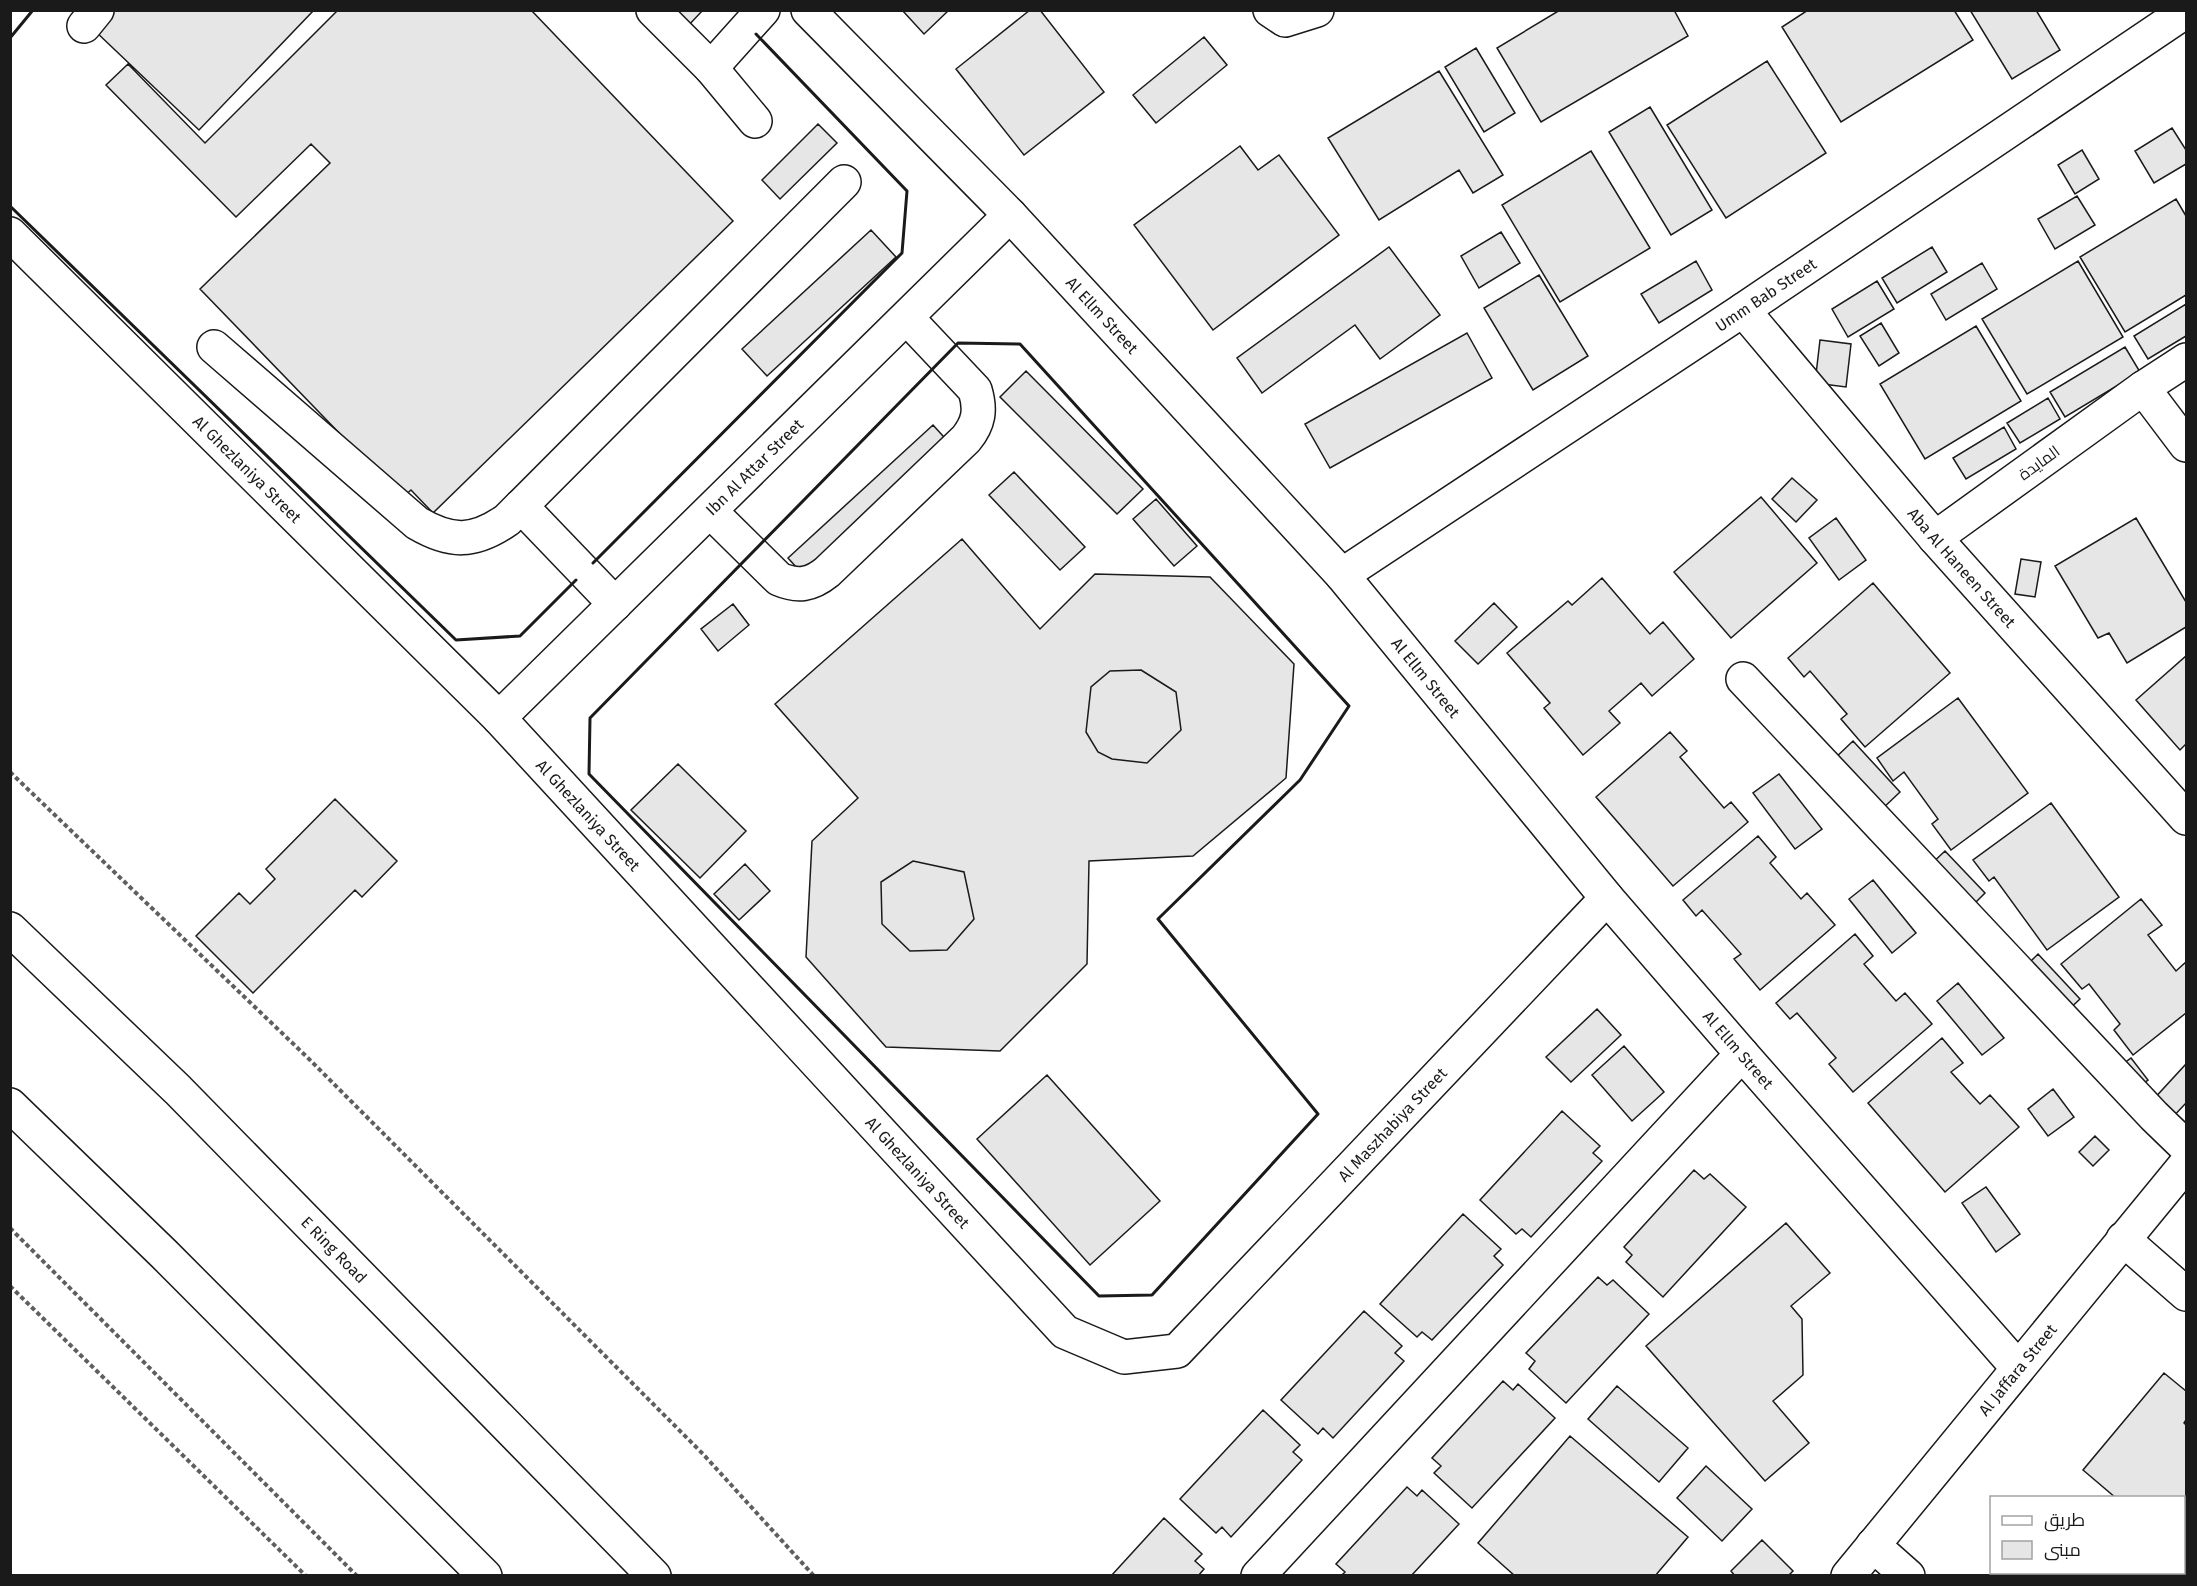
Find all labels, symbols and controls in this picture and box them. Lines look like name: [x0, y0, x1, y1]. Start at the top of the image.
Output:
street label: Umm Bab Street: [1711, 254, 1820, 335]
street label: Al Ellm Street: [1062, 273, 1142, 358]
street label: Al Ghezlaniya Street: [189, 411, 306, 527]
street label: Ibn Al Attar Street: [701, 415, 807, 519]
street label: المايدة: [2015, 442, 2063, 484]
street label: Aba Al Haneen Street: [1904, 504, 2020, 631]
street label: Al Ellm Street: [1388, 634, 1464, 721]
street label: Al Ghezlaniya Street: [532, 755, 645, 875]
street label: Al Ellm Street: [1699, 1007, 1778, 1093]
street label: Al Maszhabiya Street: [1334, 1063, 1451, 1185]
street label: Al Ghezlaniya Street: [862, 1113, 974, 1232]
street label: E Ring Road: [297, 1212, 371, 1287]
street label: Al Jaffara Street: [1974, 1320, 2061, 1419]
legend: [1990, 1496, 2185, 1574]
text: طريق: [2044, 1509, 2085, 1532]
text: مبنى: [2044, 1539, 2081, 1561]

